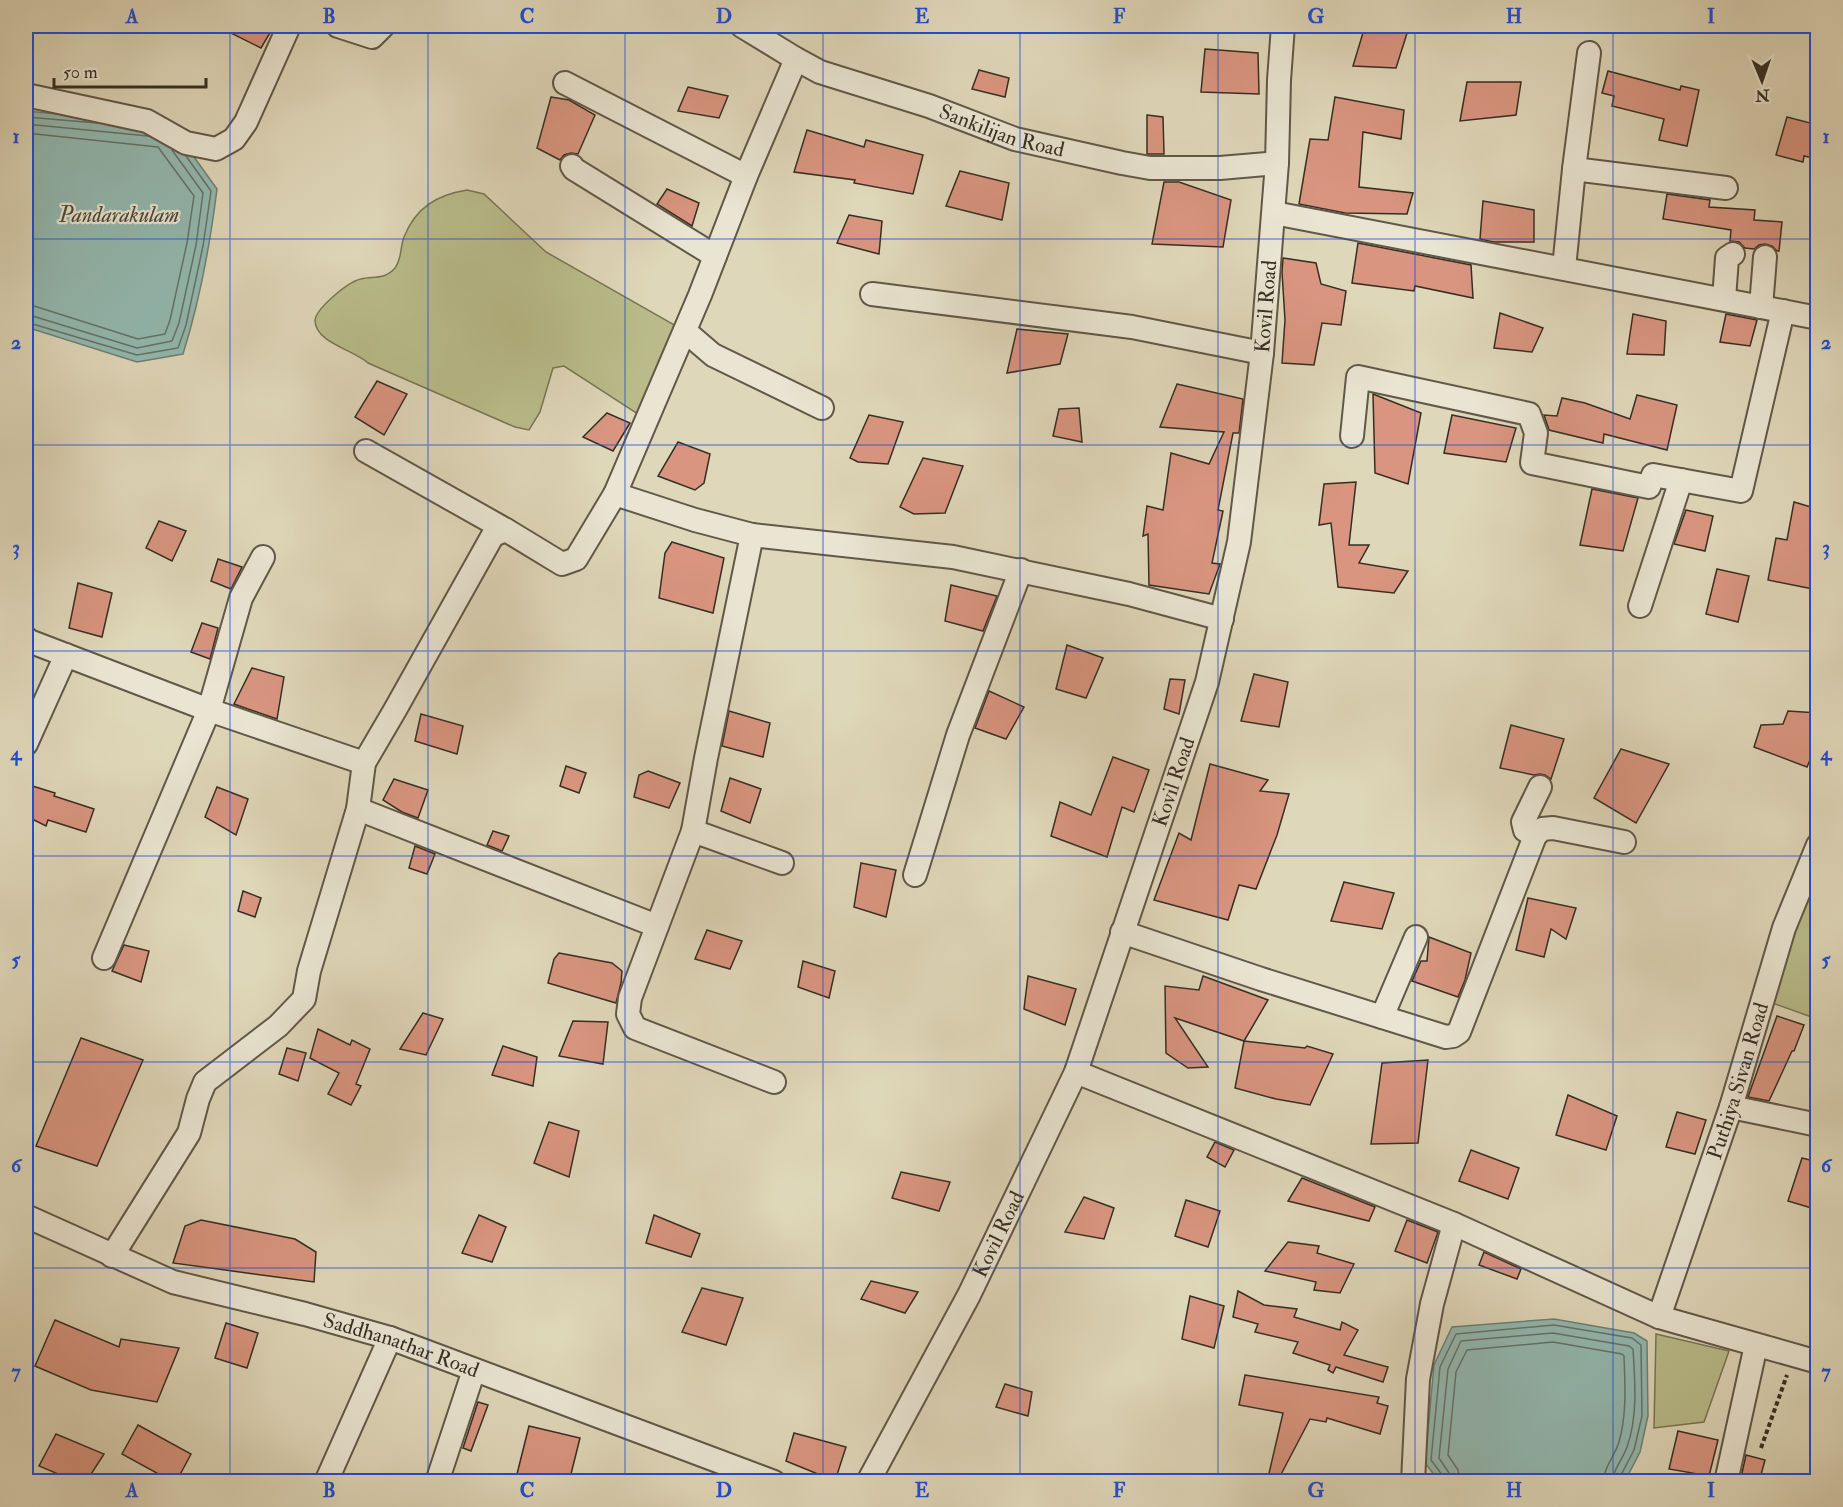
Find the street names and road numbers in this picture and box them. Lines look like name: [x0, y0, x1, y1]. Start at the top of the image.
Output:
street label: Sankilijan Road: [935, 98, 1068, 163]
street label: Kovil Road: [1249, 259, 1283, 354]
street label: Kovil Road: [1146, 733, 1201, 830]
street label: Puthiya Sivan Road: [1701, 999, 1775, 1163]
street label: Kovil Road: [966, 1186, 1031, 1282]
street label: Saddhanathar Road: [320, 1306, 483, 1384]

